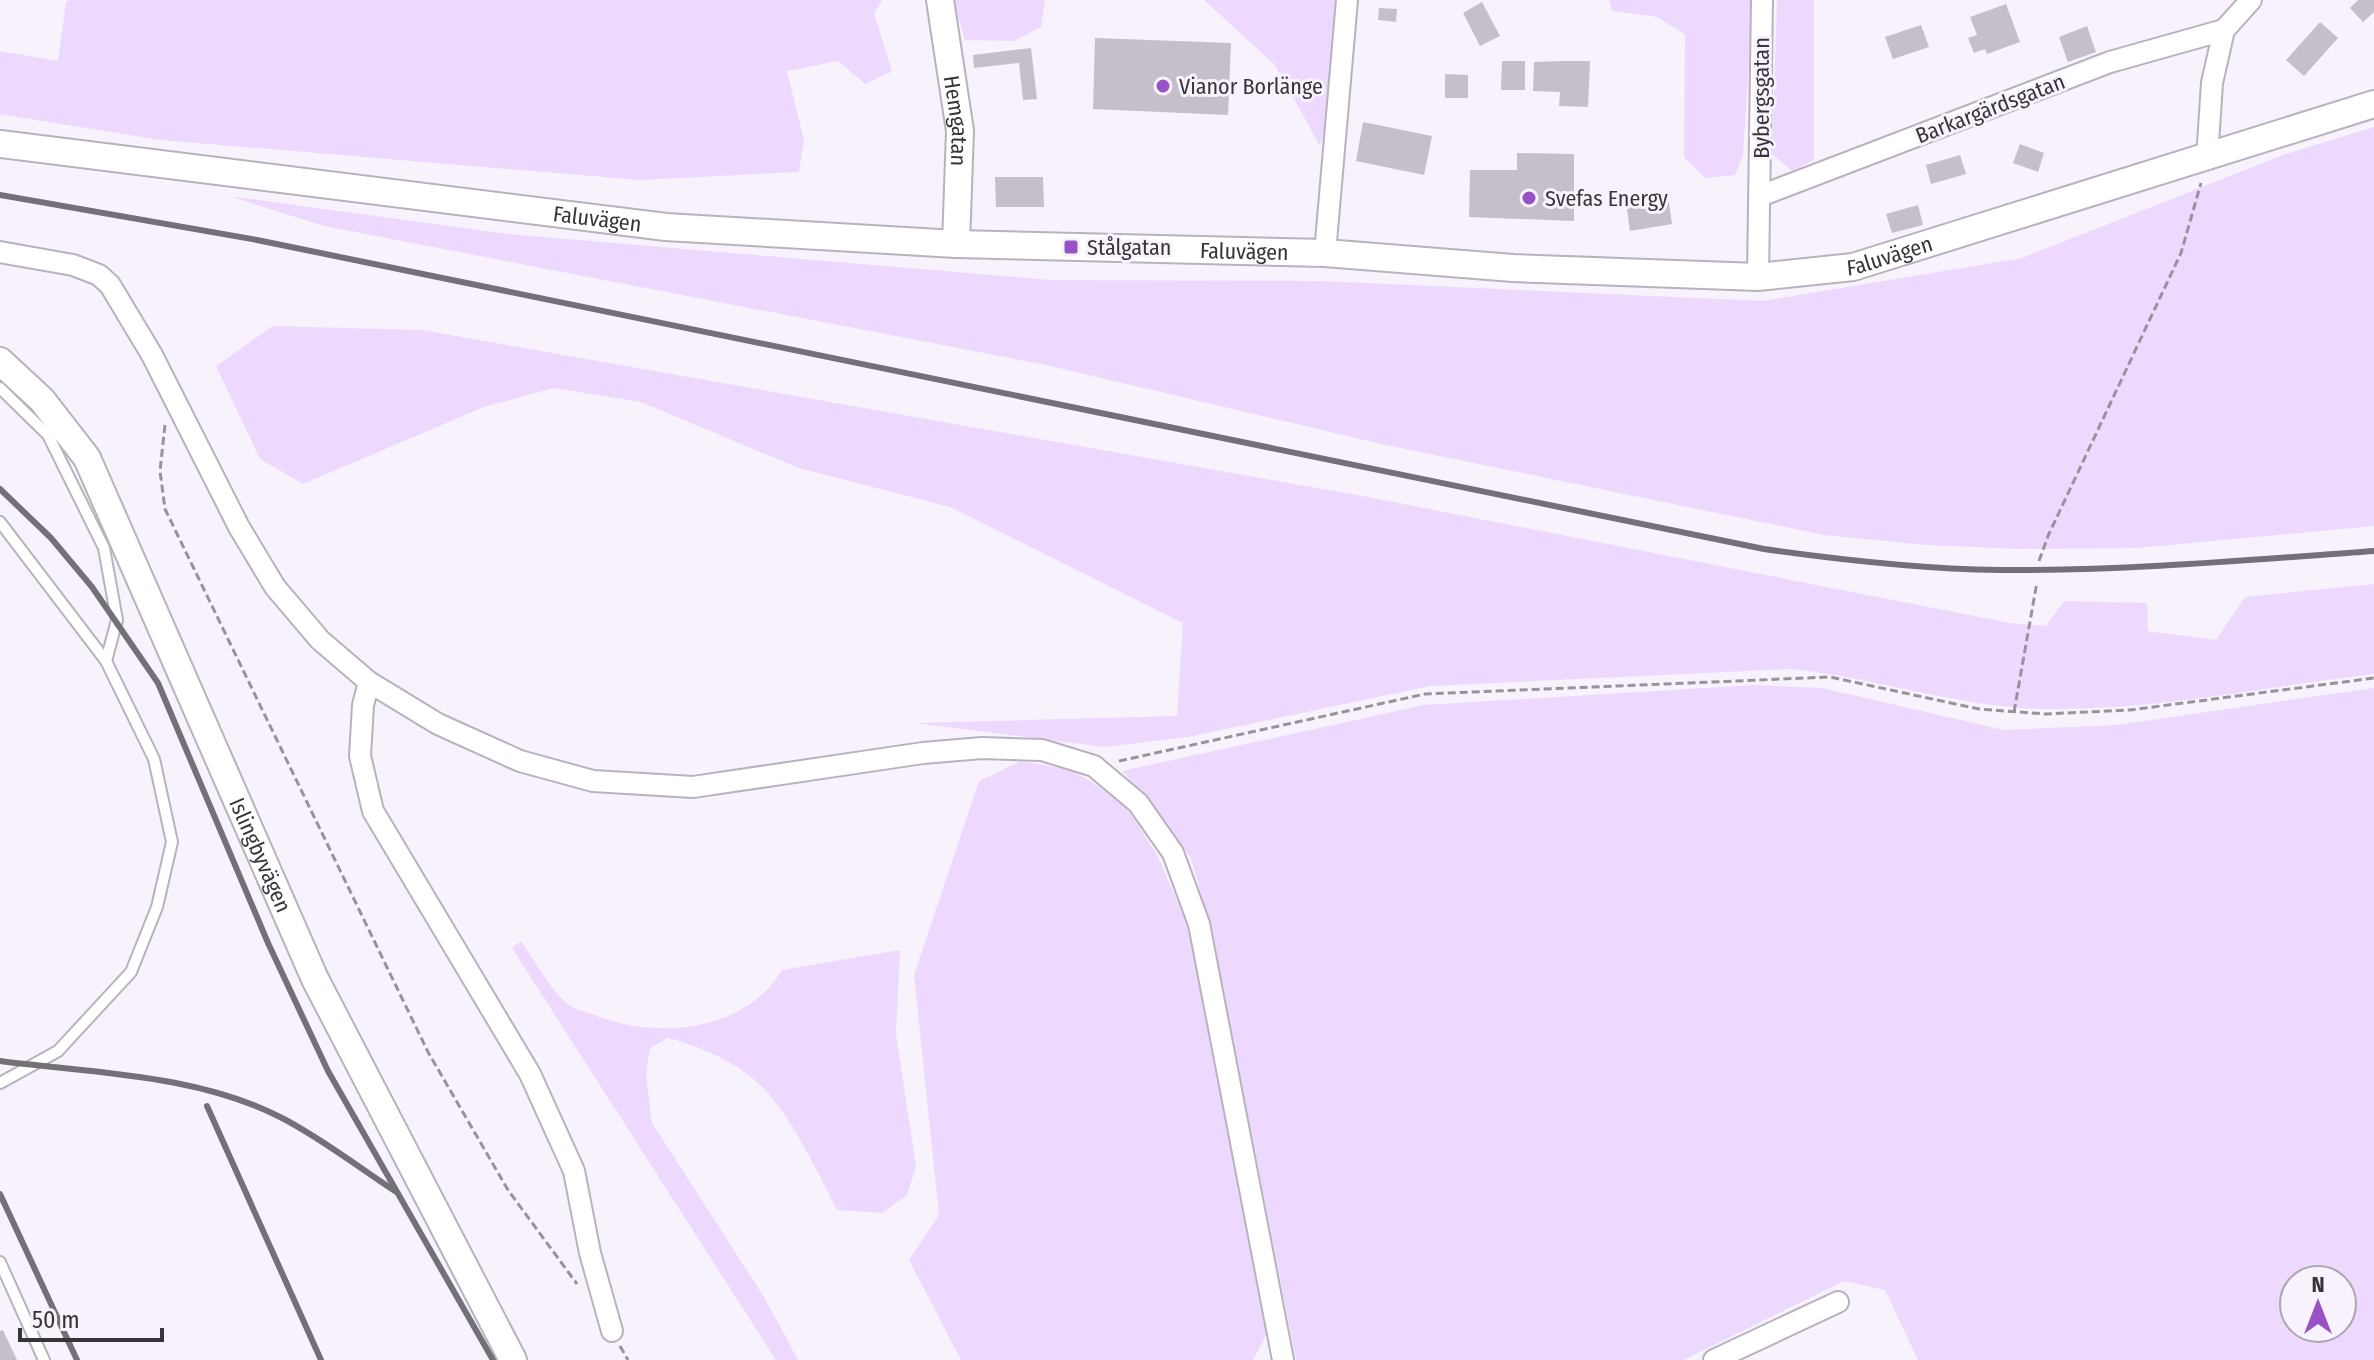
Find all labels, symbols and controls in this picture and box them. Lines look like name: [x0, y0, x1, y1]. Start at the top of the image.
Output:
street label: Bybergsgatan: [1748, 37, 1775, 159]
street label: Barkargärdsgatan: [1912, 68, 2069, 149]
place label: Vianor Borlänge: [1179, 73, 1323, 100]
street label: Hemgatan: [938, 74, 973, 167]
marker: Vianor Borlänge: [1154, 77, 1172, 95]
place label: Svefas Energy: [1545, 185, 1668, 212]
marker: Svefas Energy: [1520, 189, 1538, 207]
street label: Faluvägen: [552, 200, 643, 238]
street label: Faluvägen: [1845, 230, 1936, 282]
place label: Stålgatan: [1087, 234, 1171, 261]
street label: Faluvägen: [1200, 237, 1289, 266]
marker: Stålgatan: [1062, 238, 1080, 256]
street label: Islingbyvägen: [223, 794, 297, 917]
north arrow: [2278, 1264, 2358, 1344]
text: N: [2311, 1271, 2325, 1298]
scale bar: [20, 1292, 162, 1342]
text: 50 m: [32, 1306, 80, 1334]

